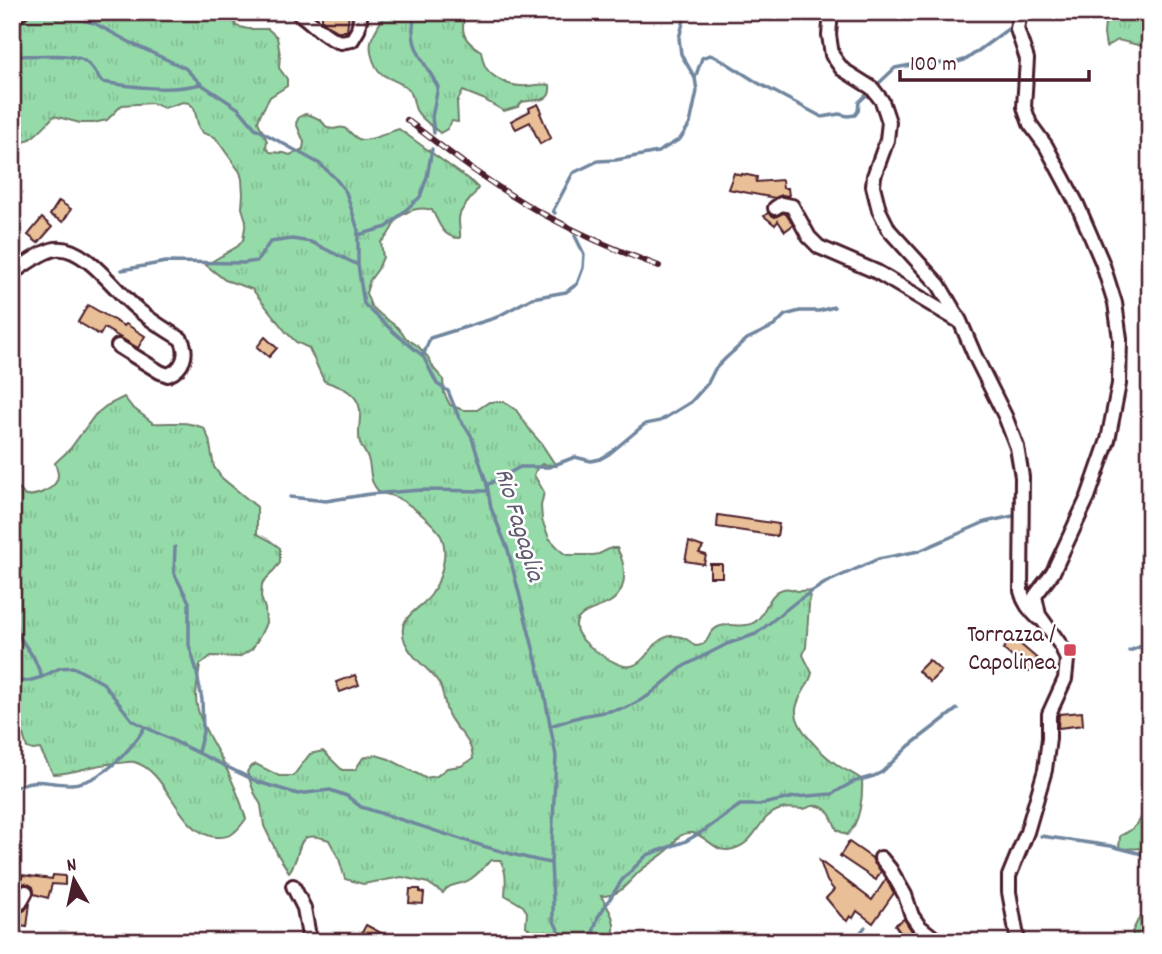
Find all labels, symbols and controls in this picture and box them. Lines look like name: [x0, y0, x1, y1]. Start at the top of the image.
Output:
scale bar: [900, 38, 1088, 82]
text: 100 m: [910, 51, 957, 81]
water label: Rio Fagaglia: [483, 464, 553, 588]
place label: Torrazza / Capolinea: [967, 619, 1057, 681]
marker: Torrazza / Capolinea: [1062, 642, 1078, 658]
north arrow: [38, 846, 108, 916]
text: N: [65, 853, 79, 881]

